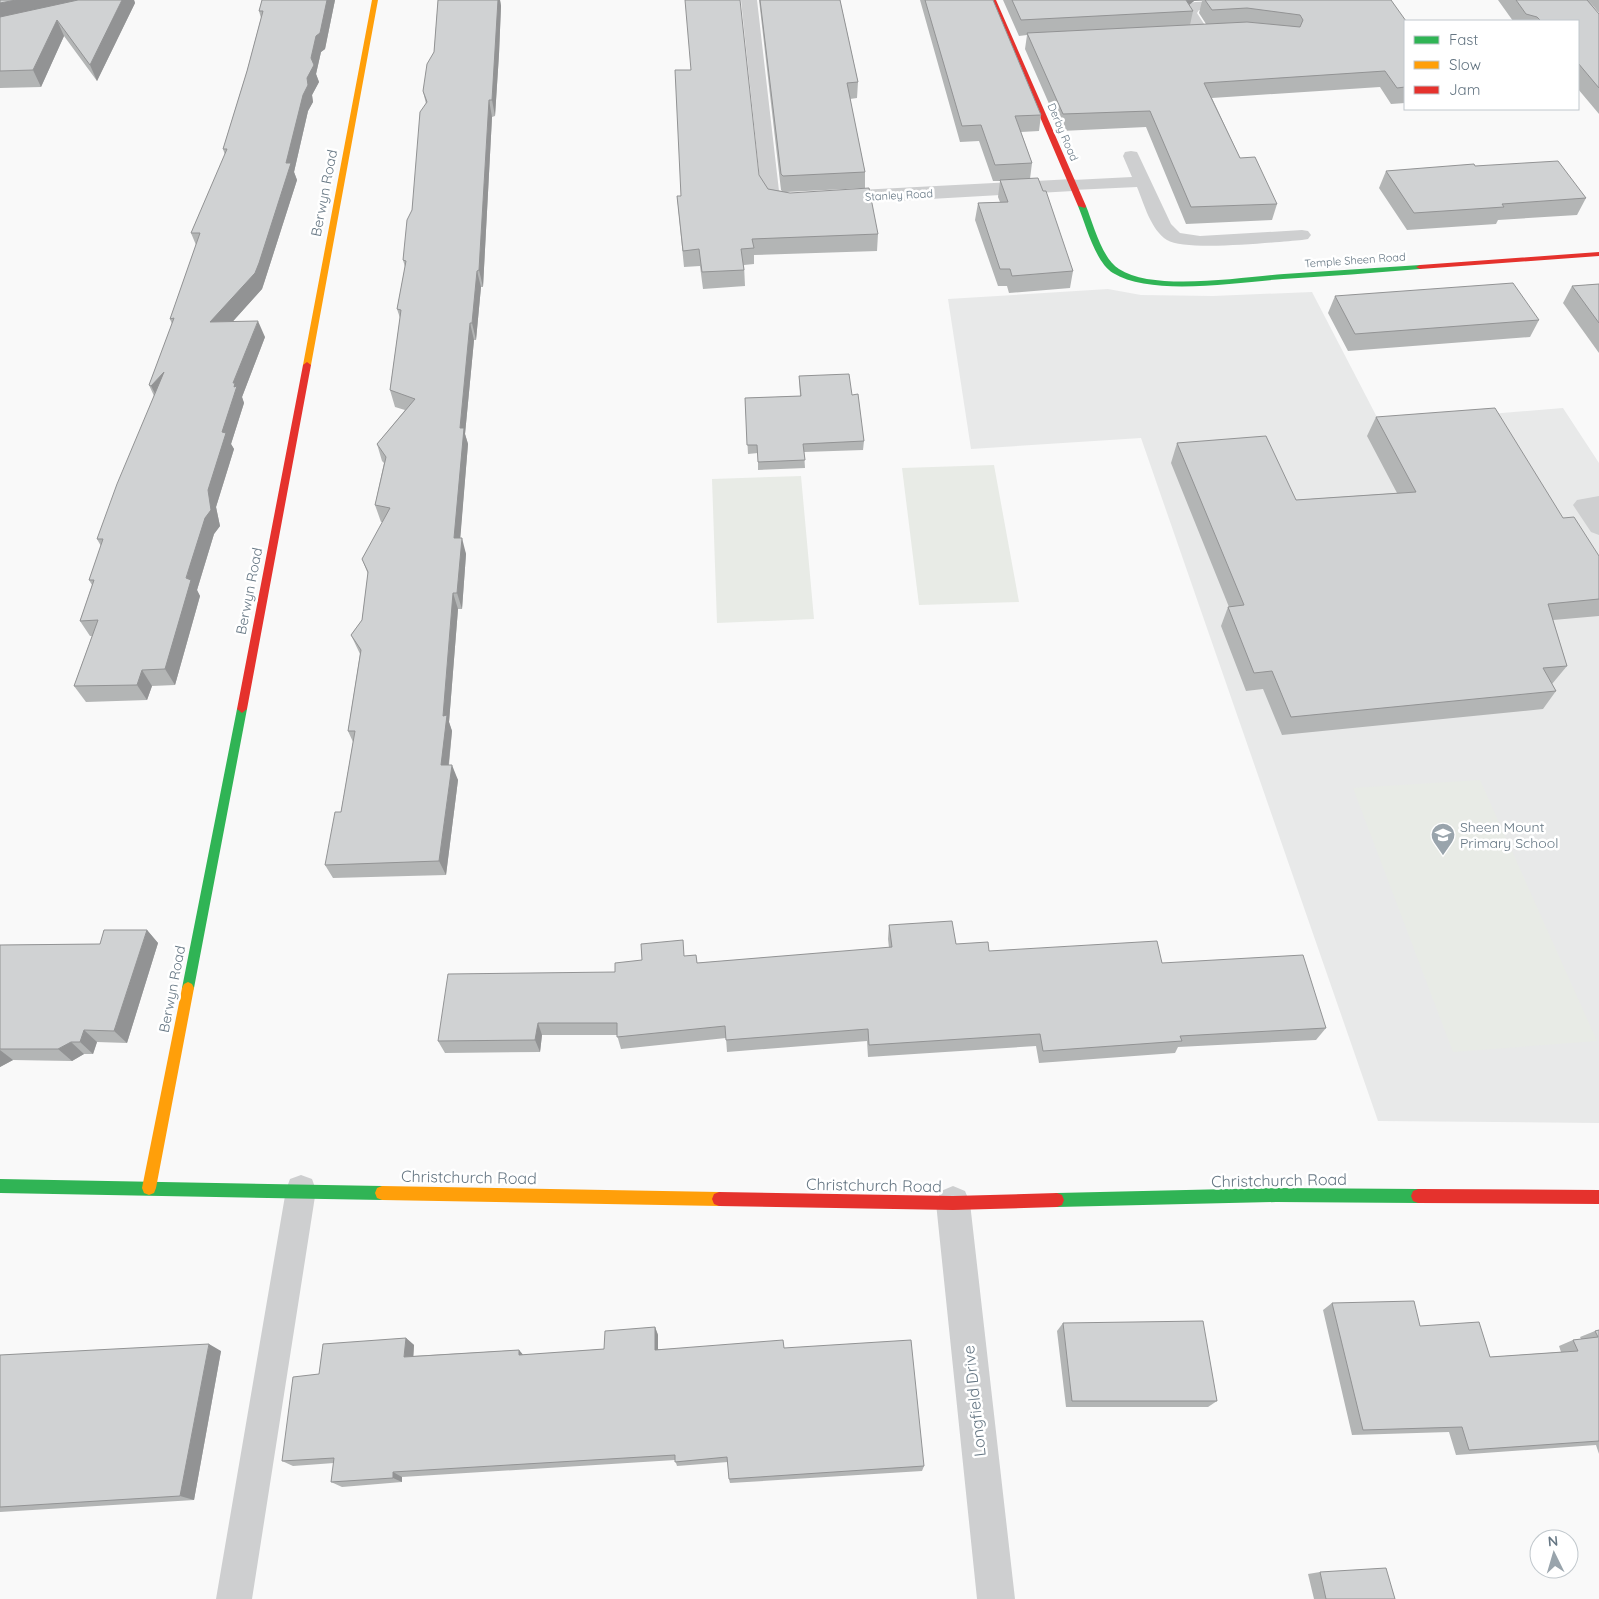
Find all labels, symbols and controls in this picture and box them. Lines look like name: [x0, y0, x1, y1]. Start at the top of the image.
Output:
legend: [1404, 20, 1579, 110]
text: Fast: [1449, 30, 1478, 49]
text: Slow: [1449, 55, 1481, 74]
text: Jam: [1449, 80, 1480, 99]
street label: Derby Road: [1045, 101, 1081, 163]
street label: Berwyn Road: [307, 148, 341, 238]
street label: Stanley Road: [865, 186, 933, 204]
street label: Temple Sheen Road: [1304, 249, 1406, 271]
street label: Berwyn Road: [232, 546, 266, 636]
place label: Sheen Mount Primary School: [1460, 818, 1558, 852]
school or university icon: Sheen Mount Primary School: [1430, 822, 1456, 856]
street label: Berwyn Road: [155, 944, 189, 1034]
street label: Christchurch Road: [401, 1166, 537, 1188]
street label: Christchurch Road: [1211, 1169, 1347, 1191]
street label: Christchurch Road: [806, 1174, 942, 1196]
street label: Longfield Drive: [958, 1344, 990, 1458]
north arrow: [1529, 1529, 1579, 1579]
text: N: [1547, 1532, 1559, 1550]

